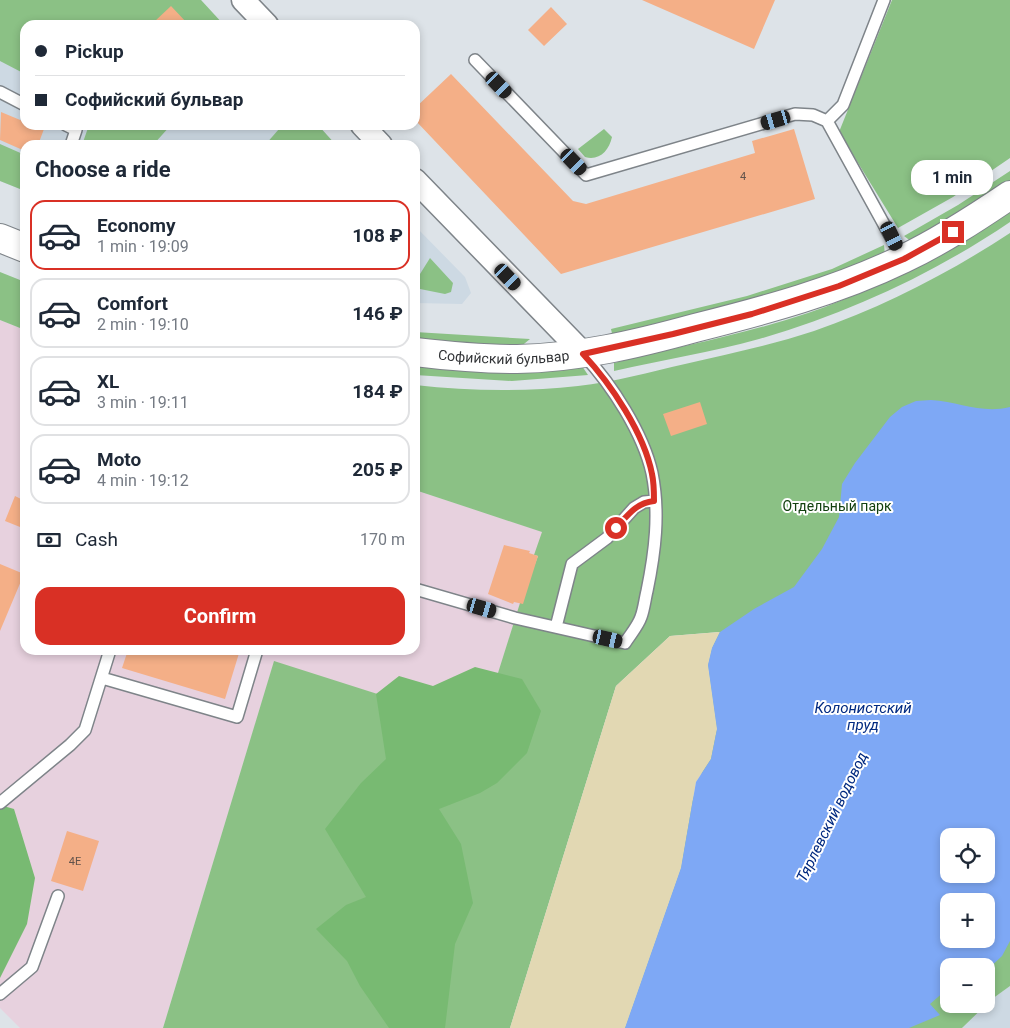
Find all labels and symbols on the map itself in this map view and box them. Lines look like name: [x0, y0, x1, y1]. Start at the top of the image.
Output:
car: [483, 69, 514, 101]
car: [759, 109, 792, 131]
car: [558, 146, 589, 178]
callout: 1 min: [912, 160, 994, 194]
house number: 4: [740, 170, 746, 183]
car: [878, 219, 905, 253]
route end: [942, 221, 964, 243]
car: [492, 261, 523, 293]
street label: Софийский бульвар: [437, 347, 570, 367]
park label: Отдельный парк: [783, 498, 892, 514]
route start: [605, 517, 627, 539]
car: [465, 597, 498, 619]
car: [591, 628, 624, 650]
water label: Колонистский пруд: [814, 699, 912, 734]
water label: Тярлевский водовод: [793, 749, 871, 885]
house number: 4Е: [69, 855, 81, 868]

